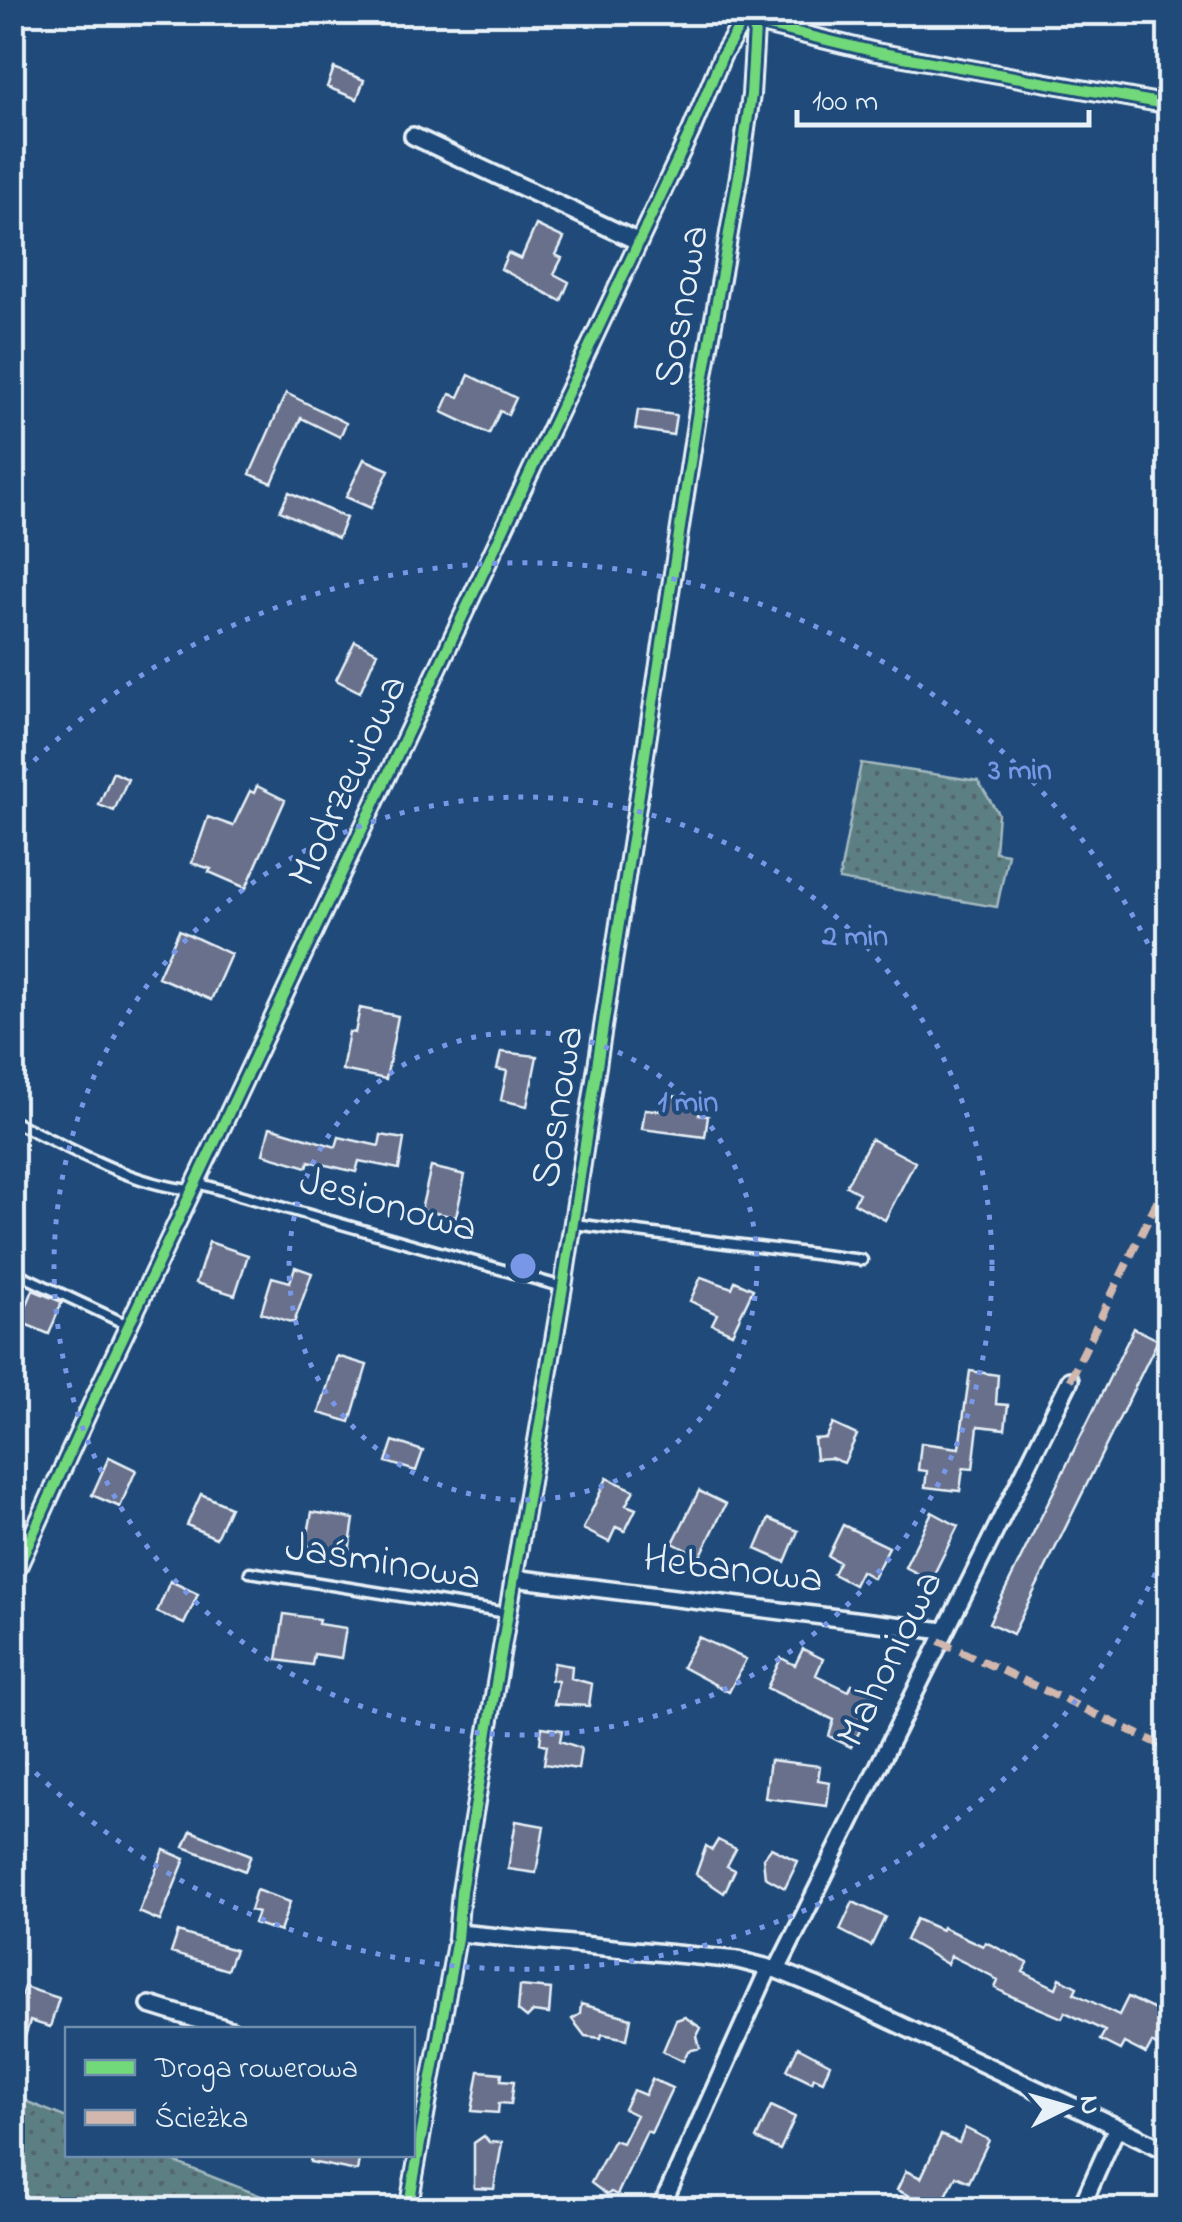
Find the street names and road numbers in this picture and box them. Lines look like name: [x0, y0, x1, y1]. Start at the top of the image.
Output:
street label: Sosnowa: [639, 220, 727, 392]
street label: Modrzewiowa: [273, 665, 425, 897]
street label: Sosnowa: [516, 1022, 602, 1192]
street label: Jesionowa: [292, 1151, 484, 1261]
street label: Jaśminowa: [281, 1517, 485, 1609]
street label: Hebanowa: [640, 1529, 826, 1611]
street label: Mahoniowa: [822, 1560, 960, 1758]

